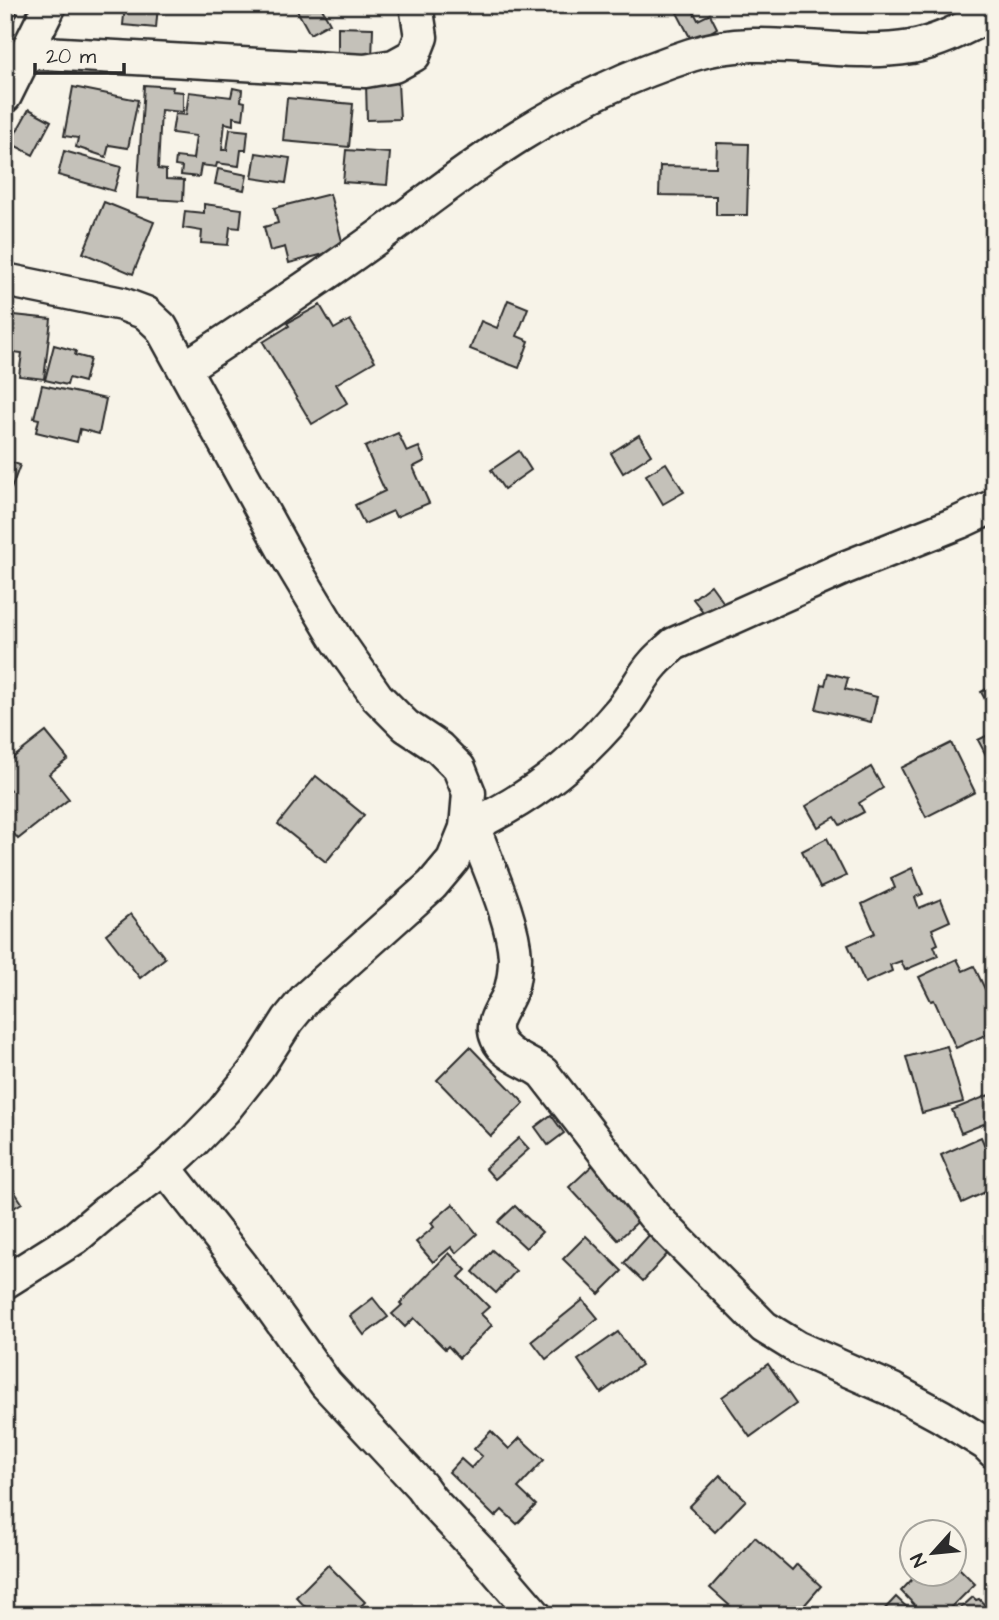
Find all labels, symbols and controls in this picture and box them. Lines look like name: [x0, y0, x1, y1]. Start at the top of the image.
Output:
scale bar: [35, 32, 124, 76]
text: 20 m: [46, 42, 97, 71]
north arrow: [898, 1518, 968, 1588]
text: N: [904, 1549, 934, 1571]

